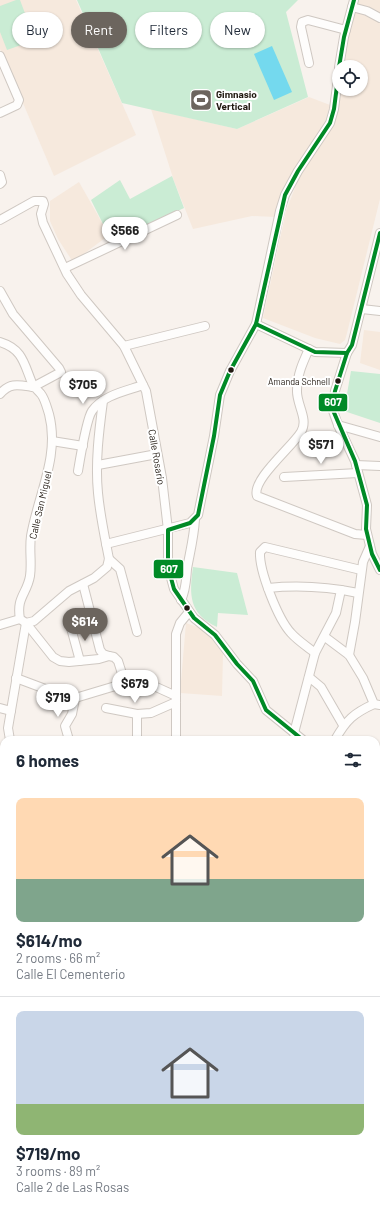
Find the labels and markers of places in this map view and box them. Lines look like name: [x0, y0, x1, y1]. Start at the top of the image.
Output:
sports icon: Gimnasio Vertical: [188, 87, 214, 113]
place label: Gimnasio Vertical: [216, 88, 257, 112]
pin: $566: [101, 217, 149, 251]
unlabelled marker: [226, 365, 236, 375]
pin: $705: [59, 371, 107, 405]
place label: Amanda Schnell: [268, 376, 330, 387]
marker: Amanda Schnell: [333, 376, 343, 386]
pin: $571: [297, 431, 345, 465]
unlabelled marker: [182, 603, 192, 613]
pin: $614: [61, 608, 109, 642]
pin: $679: [111, 670, 159, 704]
pin: $719: [34, 684, 82, 718]

